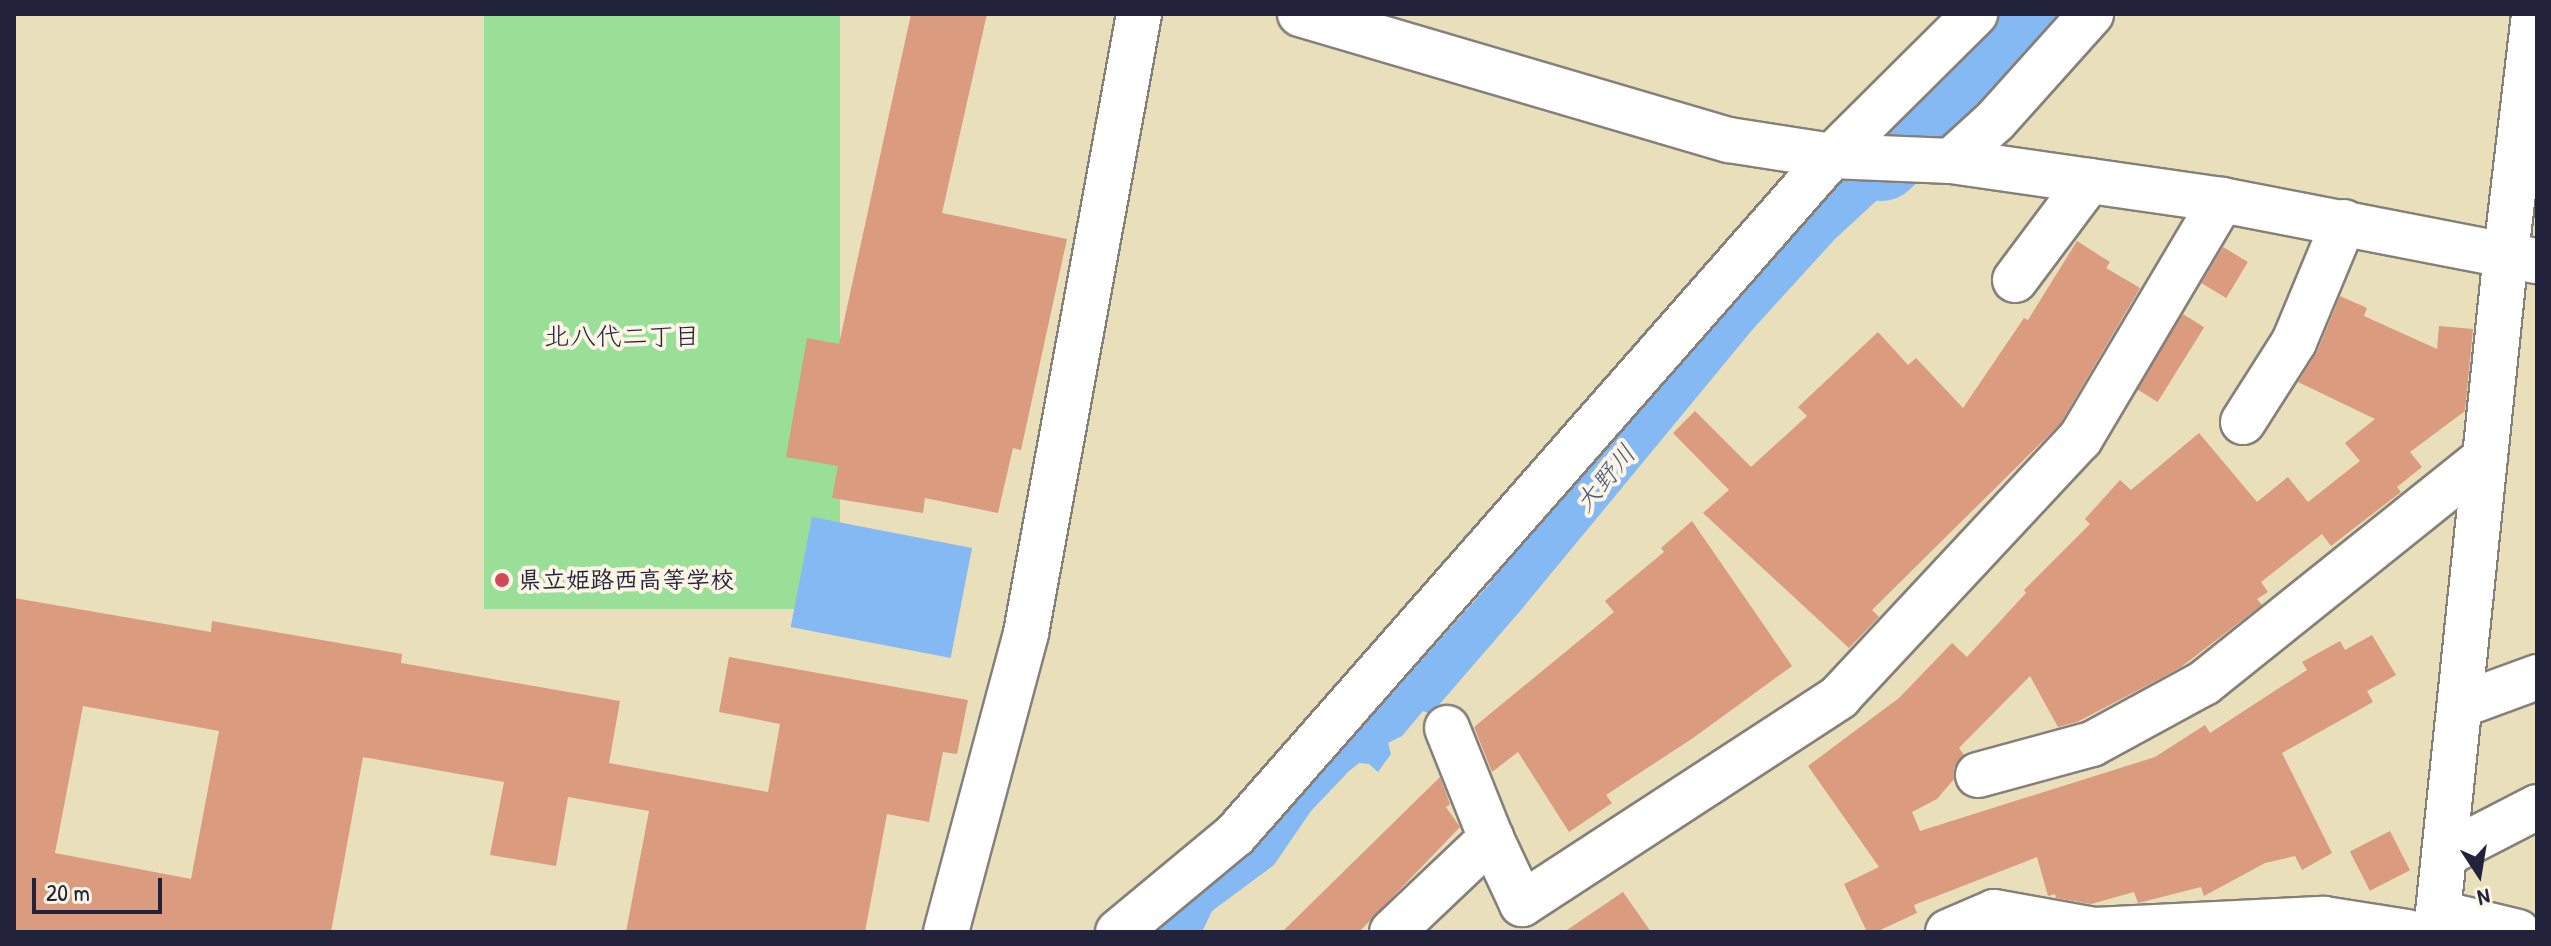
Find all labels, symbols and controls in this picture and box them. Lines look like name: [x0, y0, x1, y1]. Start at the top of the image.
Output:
district label: 北八代二丁目: [544, 320, 700, 352]
water label: 大野川: [1568, 438, 1642, 518]
place label: 県立姫路西高等学校: [518, 566, 734, 594]
marker: 県立姫路西高等学校: [493, 571, 511, 589]
north arrow: [2439, 834, 2519, 914]
scale bar: [36, 862, 166, 912]
text: 20 m: [46, 876, 90, 908]
text: N: [2475, 882, 2493, 913]

